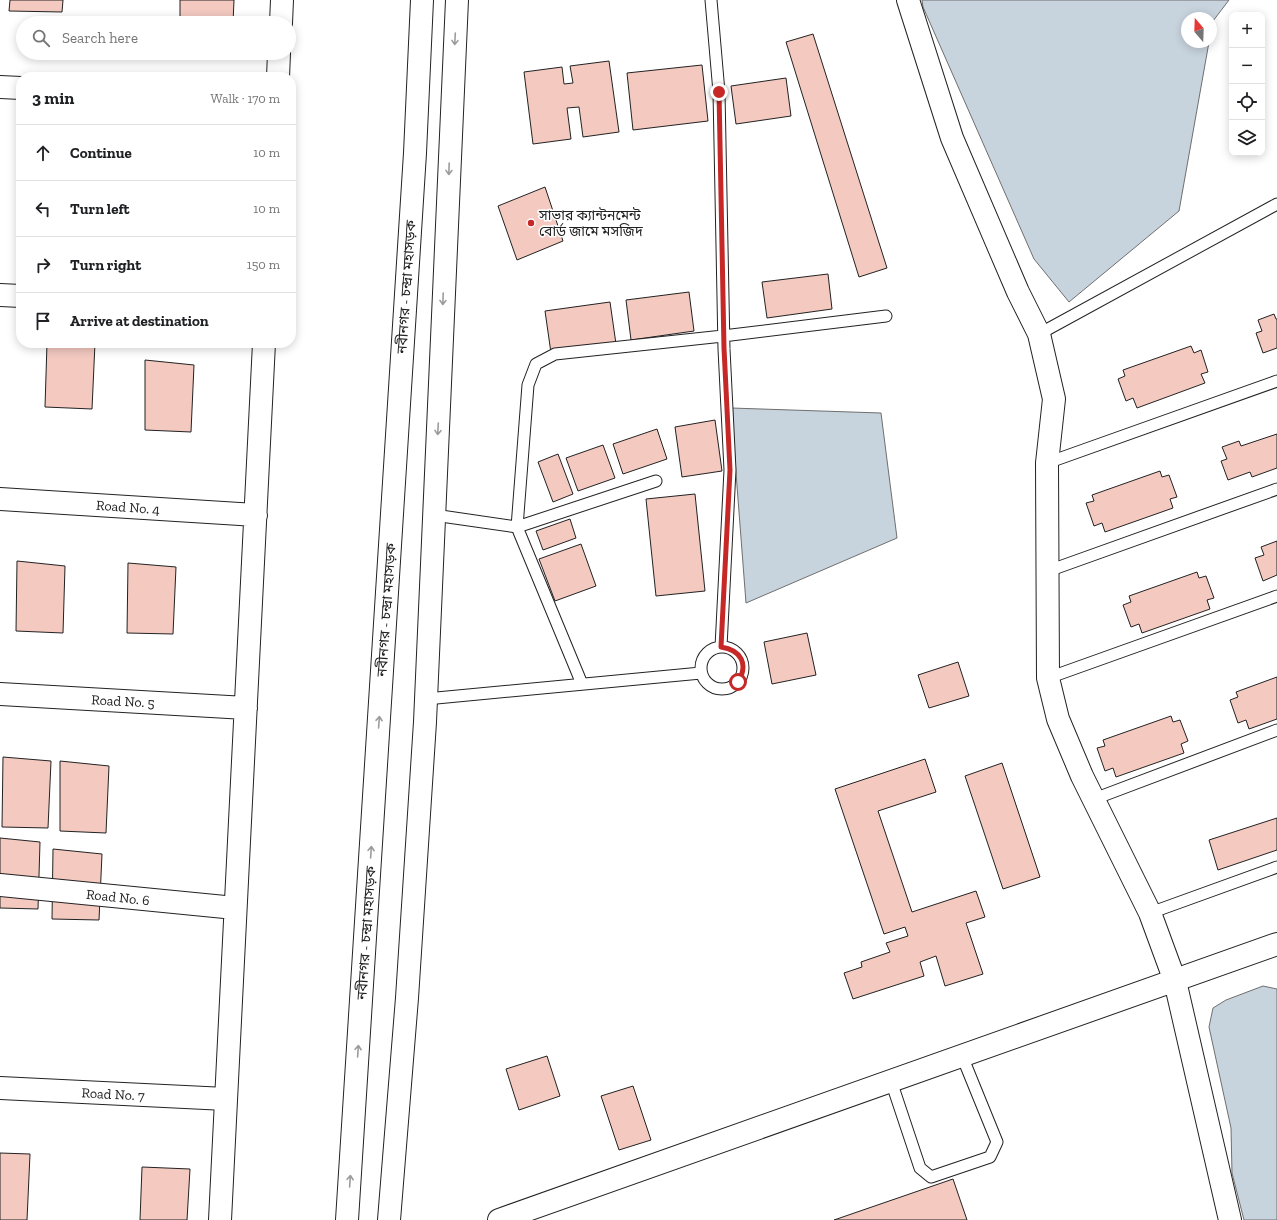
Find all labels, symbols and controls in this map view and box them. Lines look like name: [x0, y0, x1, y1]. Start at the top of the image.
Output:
north arrow: [1181, 12, 1217, 48]
map controls: [1229, 12, 1265, 156]
button: +: [1229, 12, 1265, 48]
search box: [16, 16, 296, 60]
icon: search: [30, 27, 52, 49]
text: Search here: [62, 29, 138, 47]
one-way arrow: [451, 32, 458, 45]
button: −: [1229, 48, 1265, 84]
route end: [710, 83, 728, 101]
button: locate: [1229, 84, 1265, 120]
text: 3 min: [32, 88, 74, 108]
text: Walk · 170 m: [211, 91, 280, 106]
button: layers: [1229, 120, 1265, 156]
icon: ahead: [32, 142, 54, 164]
text: Continue: [70, 144, 132, 162]
text: 10 m: [253, 145, 280, 160]
one-way arrow: [445, 162, 453, 175]
icon: left: [32, 198, 54, 220]
text: Turn left: [70, 200, 130, 218]
text: 10 m: [253, 201, 280, 216]
place label: সাভার ক্যান্টনমেন্ট বোর্ড জামে মসজিদ: [538, 207, 643, 240]
marker: সাভার ক্যান্টনমেন্ট বোর্ড জামে মসজিদ: [526, 218, 536, 228]
street label: নবীনগর - চন্দ্রা মহাসড়ক: [393, 219, 420, 355]
icon: right: [32, 254, 54, 276]
text: Turn right: [70, 256, 141, 274]
text: 150 m: [247, 257, 280, 272]
one-way arrow: [440, 292, 447, 305]
icon: arrive: [32, 310, 54, 332]
text: Arrive at destination: [70, 312, 209, 330]
one-way arrow: [434, 422, 441, 435]
street label: Road No. 4: [95, 497, 161, 518]
street label: নবীনগর - চন্দ্রা মহাসড়ক: [373, 542, 400, 678]
route start: [729, 673, 747, 691]
street label: Road No. 5: [91, 691, 155, 712]
one-way arrow: [376, 716, 383, 729]
one-way arrow: [367, 846, 375, 859]
street label: নবীনগর - চন্দ্রা মহাসড়ক: [353, 865, 380, 1001]
street label: Road No. 6: [85, 886, 151, 909]
one-way arrow: [354, 1045, 362, 1058]
street label: Road No. 7: [81, 1084, 145, 1105]
one-way arrow: [346, 1175, 353, 1188]

